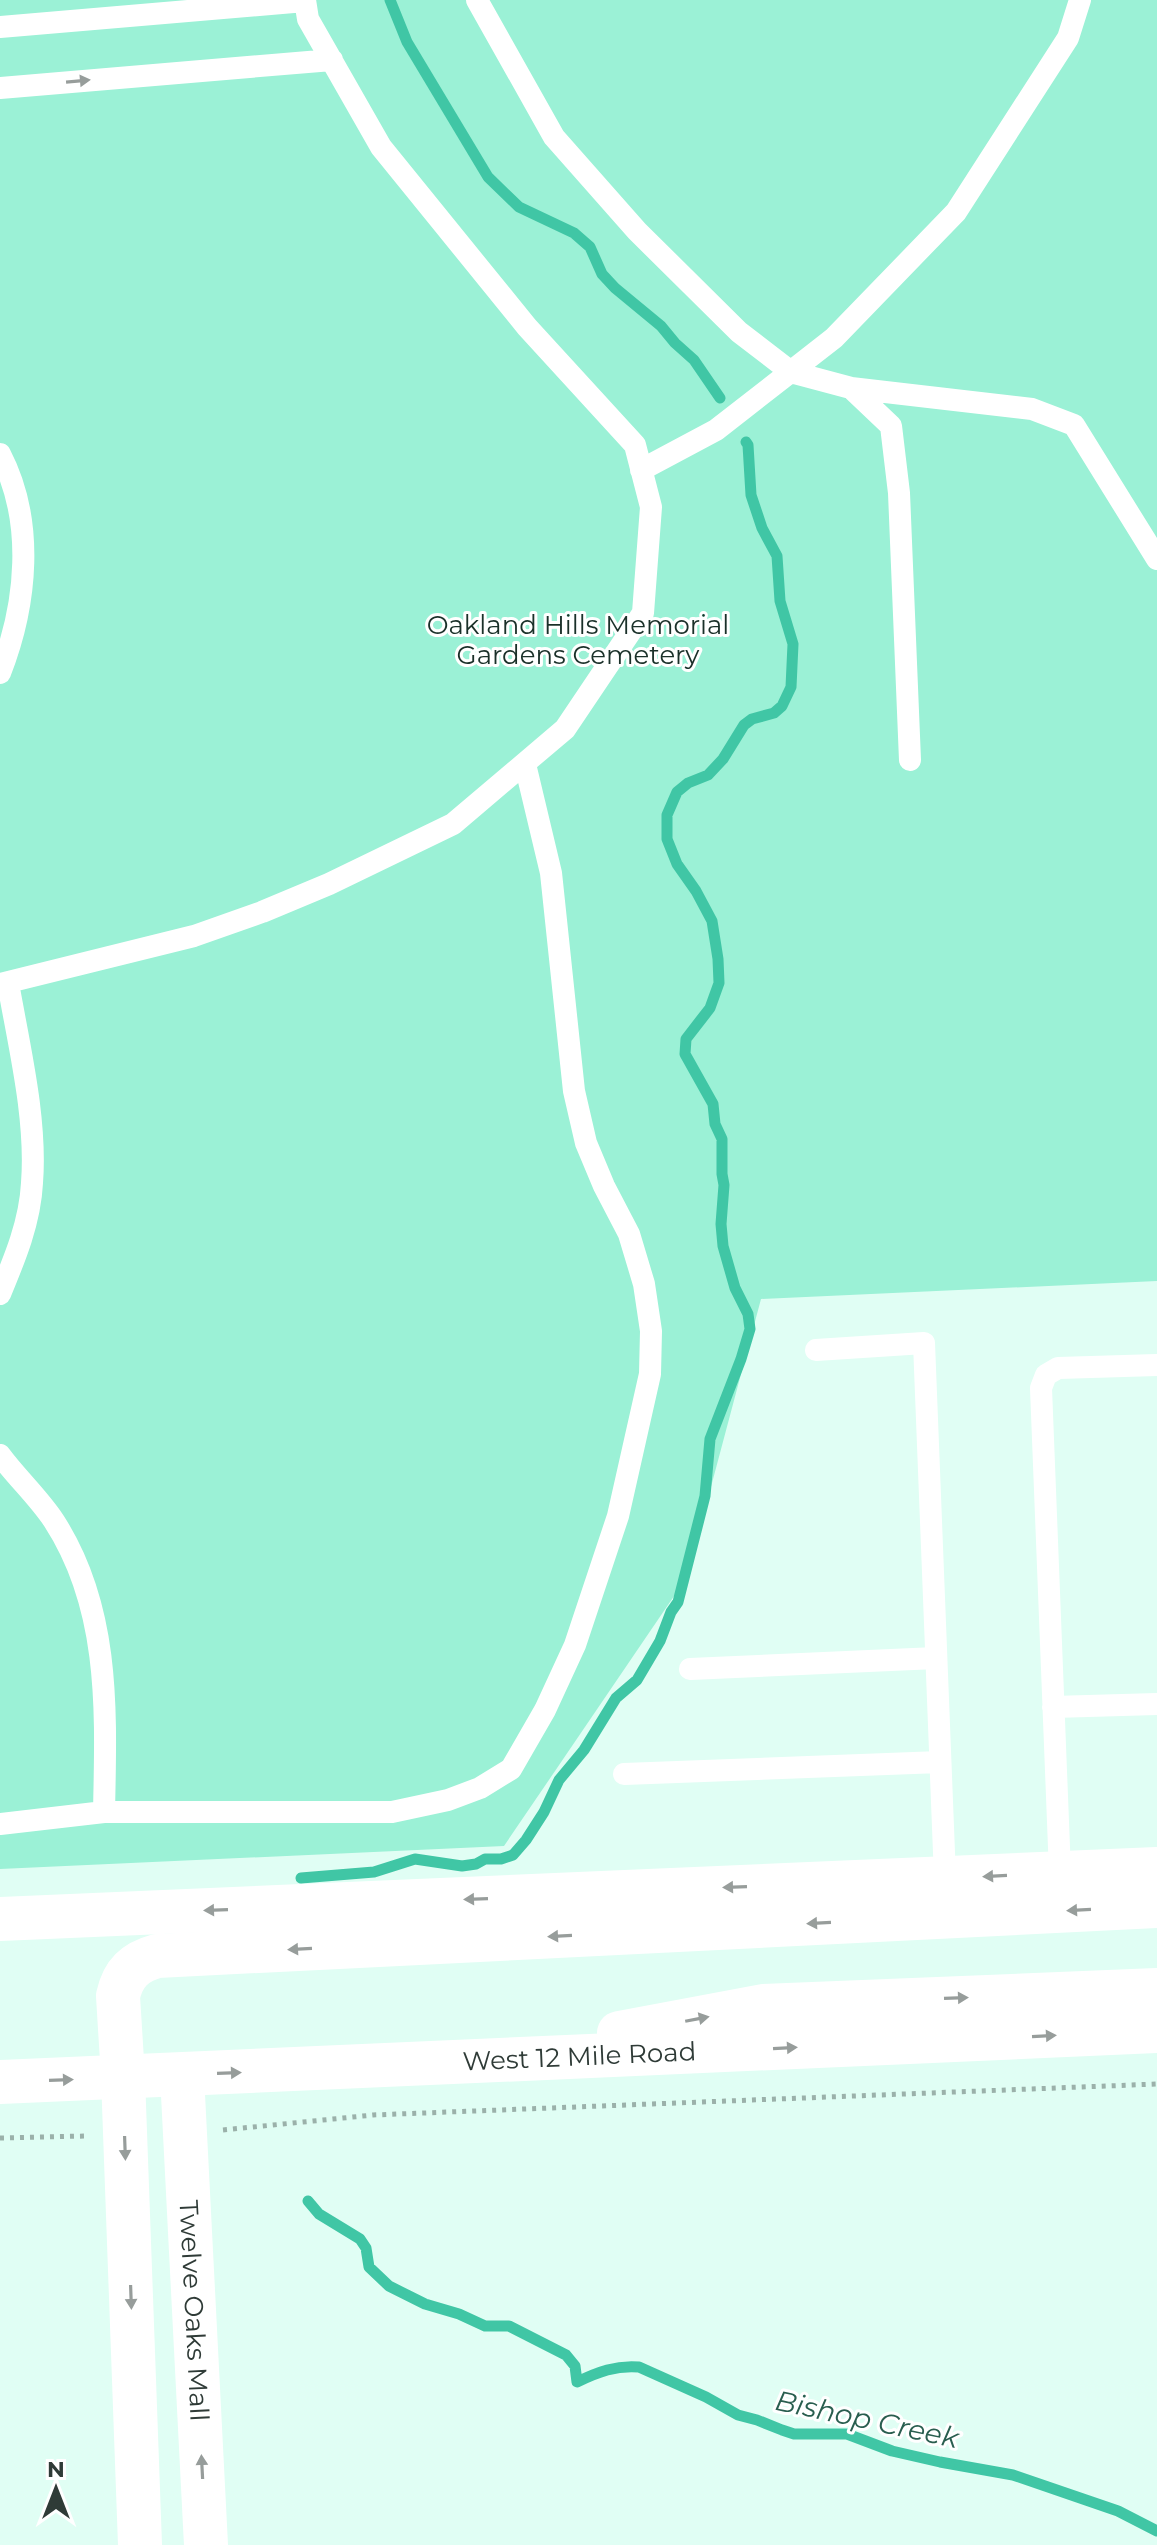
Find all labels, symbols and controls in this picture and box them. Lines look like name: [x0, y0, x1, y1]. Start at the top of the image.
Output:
one-way arrow: [66, 74, 91, 87]
park label: Oakland Hills Memorial Gardens Cemetery: [427, 609, 729, 671]
one-way arrow: [982, 1870, 1007, 1883]
one-way arrow: [722, 1881, 747, 1894]
one-way arrow: [463, 1892, 488, 1905]
one-way arrow: [203, 1903, 228, 1916]
one-way arrow: [1066, 1903, 1091, 1916]
one-way arrow: [806, 1916, 831, 1929]
one-way arrow: [547, 1929, 572, 1942]
one-way arrow: [287, 1942, 312, 1955]
one-way arrow: [944, 1992, 969, 2005]
one-way arrow: [685, 2012, 710, 2024]
one-way arrow: [1032, 2030, 1057, 2043]
street label: West 12 Mile Road: [462, 2035, 697, 2078]
one-way arrow: [773, 2042, 798, 2055]
one-way arrow: [217, 2066, 242, 2079]
one-way arrow: [49, 2073, 75, 2086]
one-way arrow: [119, 2136, 132, 2161]
street label: Twelve Oaks Mall: [172, 2199, 216, 2422]
one-way arrow: [124, 2285, 137, 2310]
water label: Bishop Creek: [772, 2383, 963, 2455]
north arrow: [16, 2449, 96, 2529]
one-way arrow: [195, 2454, 208, 2479]
text: N: [47, 2456, 65, 2483]

